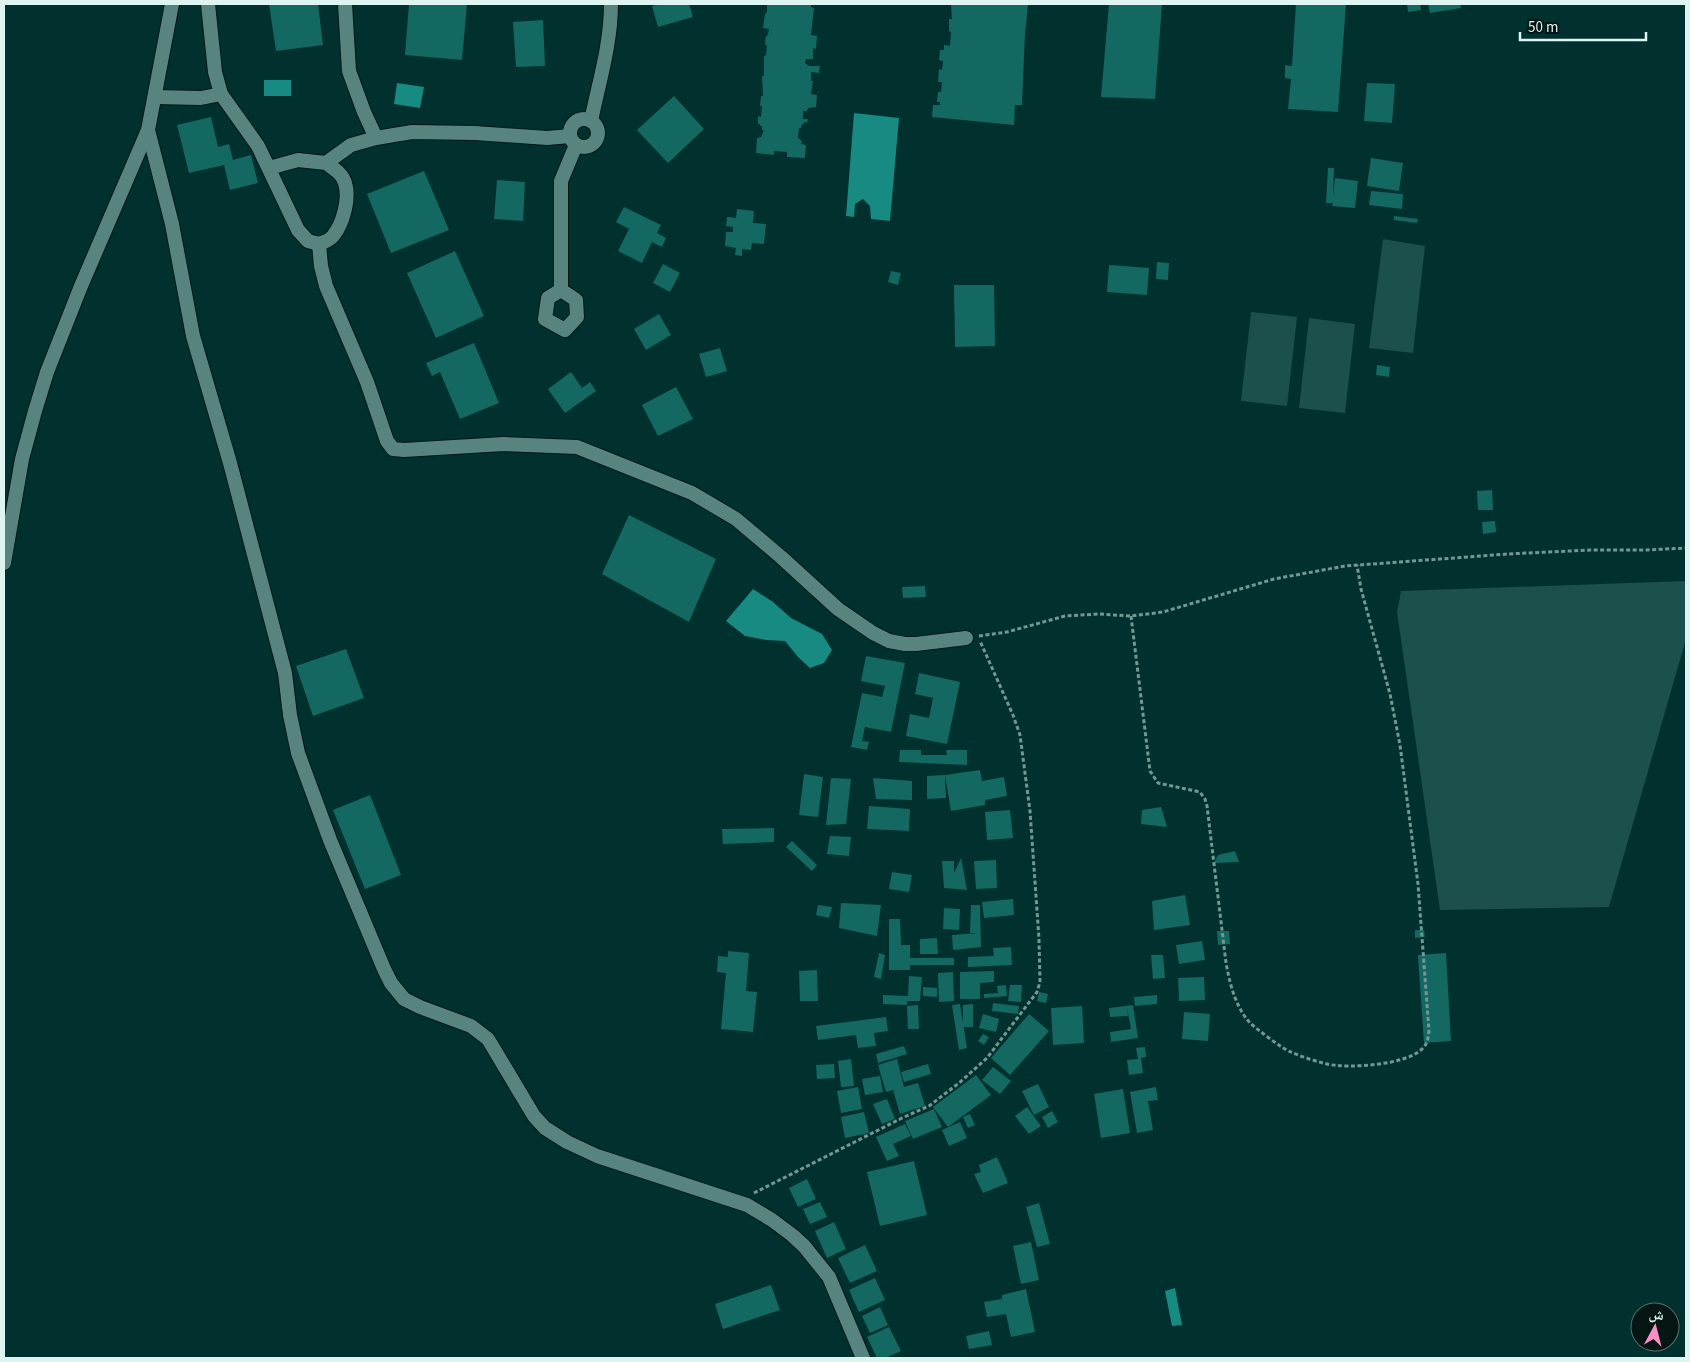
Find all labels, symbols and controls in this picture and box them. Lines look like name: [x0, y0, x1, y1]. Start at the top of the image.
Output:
scale bar: [1520, 10, 1646, 42]
text: 50 m: [1528, 17, 1558, 38]
north arrow: [1630, 1302, 1680, 1352]
text: ش: [1648, 1304, 1665, 1326]

